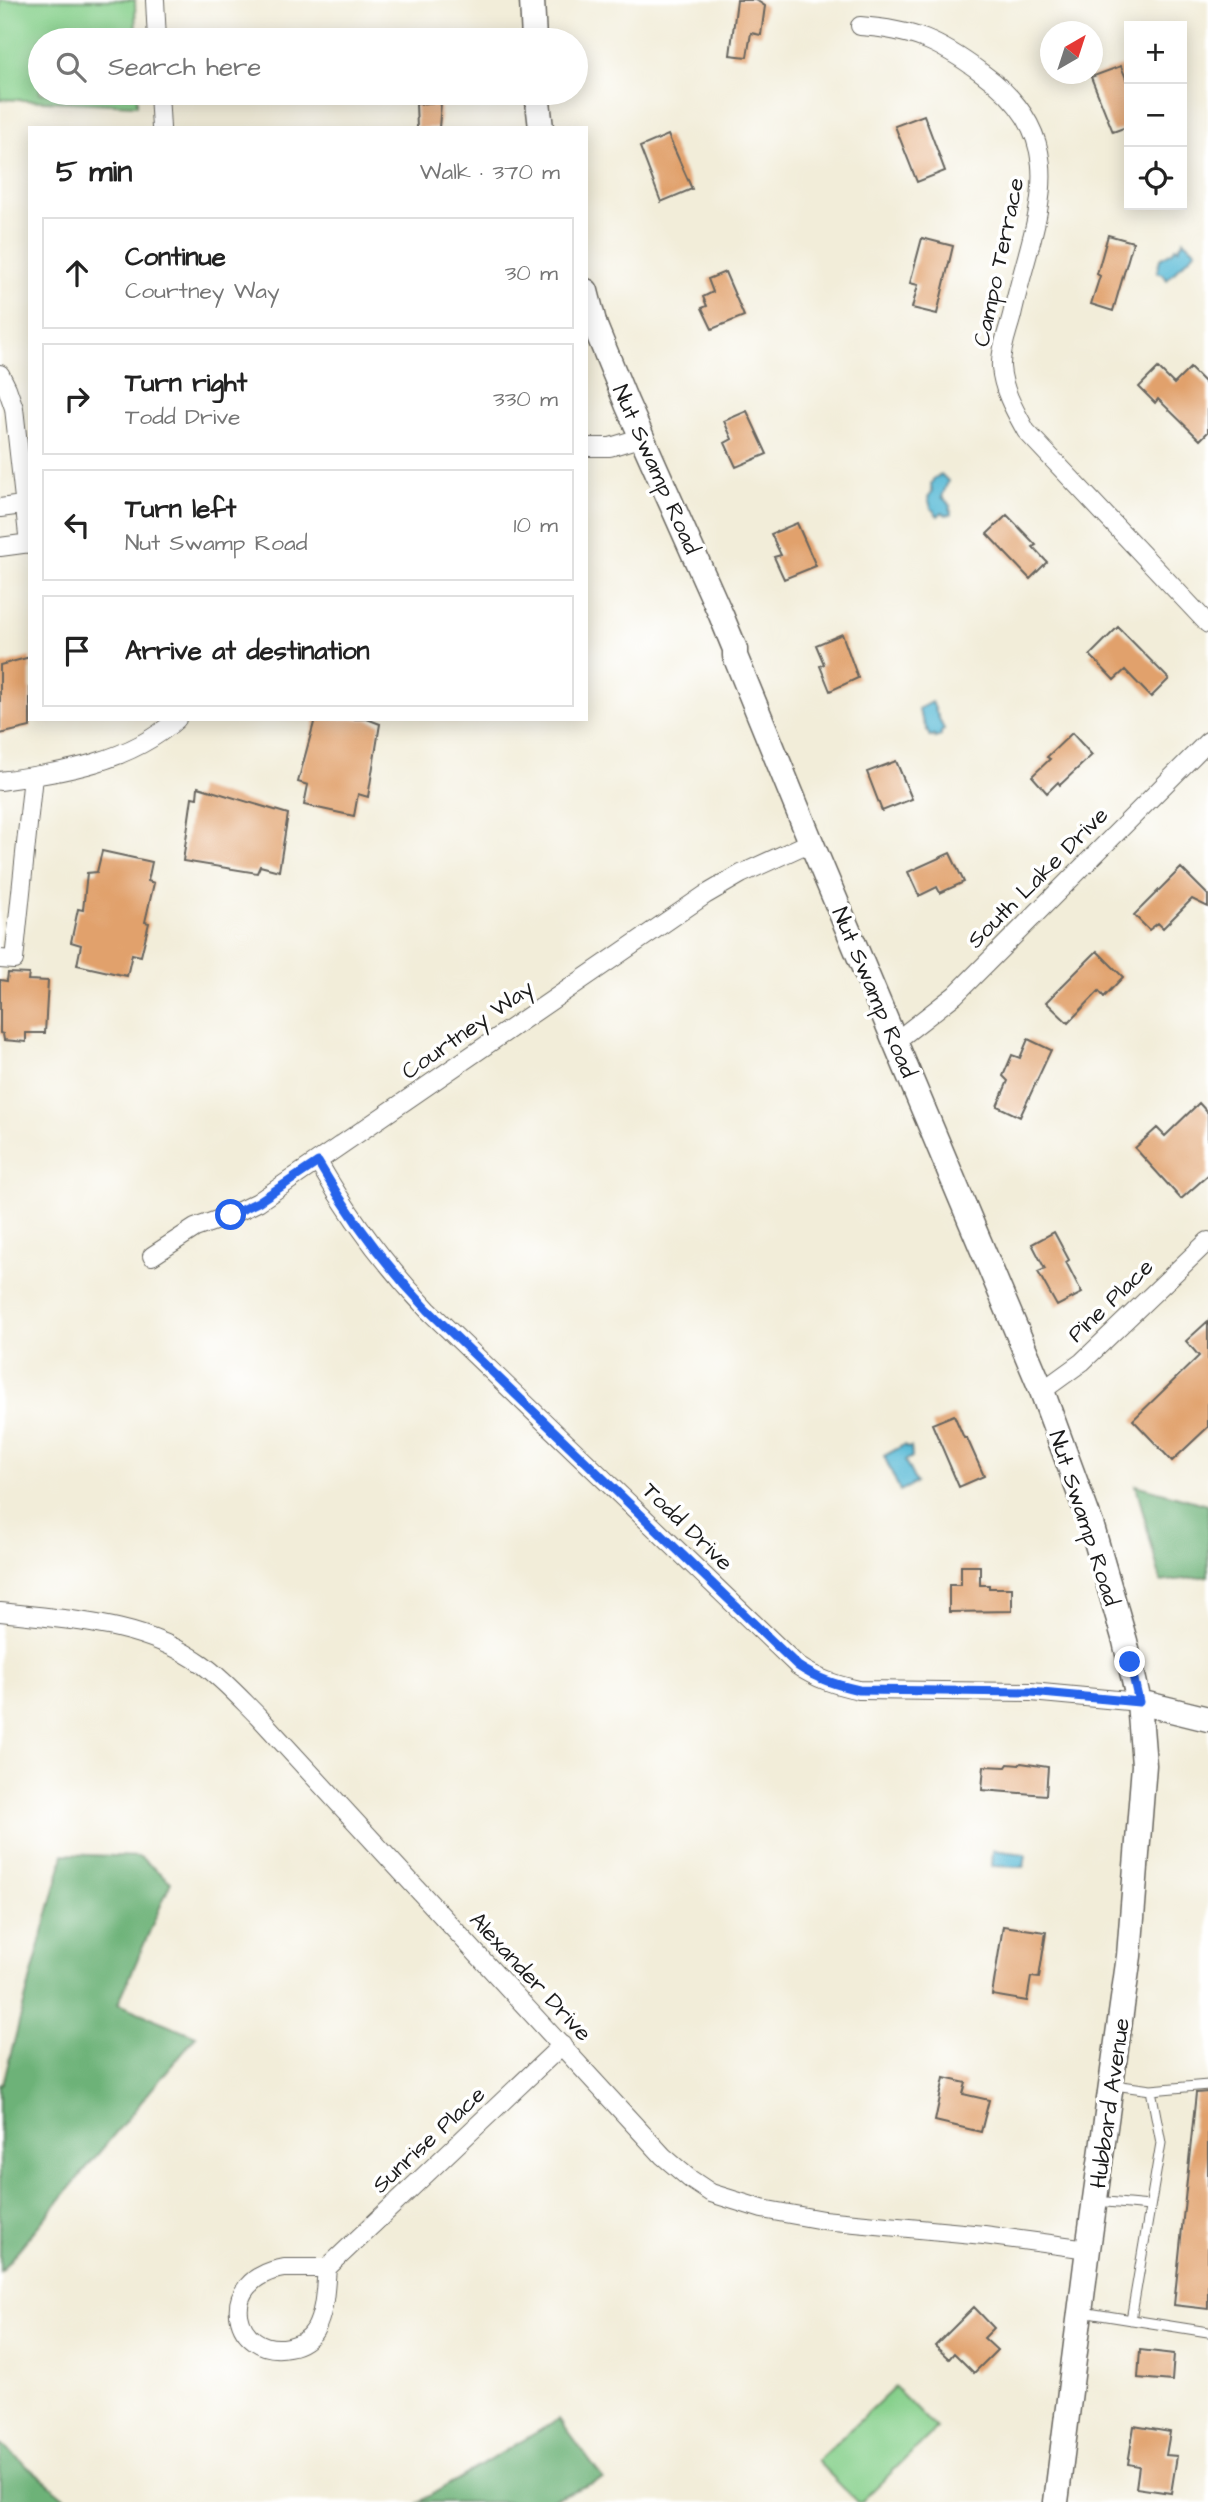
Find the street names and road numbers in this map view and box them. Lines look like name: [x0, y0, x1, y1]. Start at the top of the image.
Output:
street label: Campo Terrace: [965, 175, 1032, 350]
street label: Nut Swamp Road: [604, 380, 708, 559]
street label: South Lake Drive: [960, 800, 1116, 956]
street label: Nut Swamp Road: [824, 902, 925, 1083]
street label: Courtney Way: [395, 972, 541, 1088]
street label: Pine Place: [1061, 1252, 1161, 1350]
street label: Nut Swamp Road: [1041, 1427, 1128, 1610]
street label: Todd Drive: [635, 1475, 740, 1578]
street label: Alexander Drive: [462, 1905, 599, 2048]
street label: Hubbard Avenue: [1082, 2016, 1138, 2190]
street label: Sunrise Place: [365, 2079, 492, 2201]

